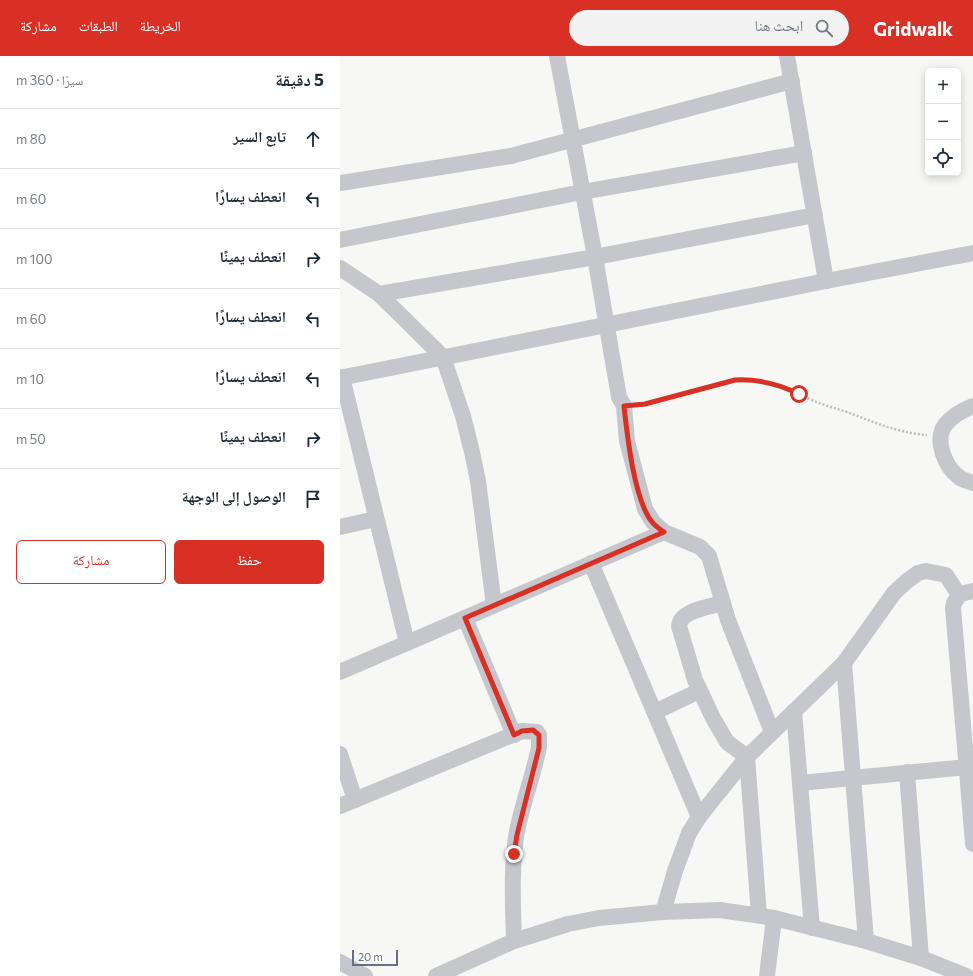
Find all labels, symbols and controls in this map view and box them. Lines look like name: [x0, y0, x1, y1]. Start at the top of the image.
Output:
search box: [569, 10, 849, 46]
text: ابحث هنا: [755, 16, 803, 34]
text: مشاركة: [20, 17, 57, 34]
text: الطبقات: [79, 17, 118, 34]
text: الخريطة: [140, 17, 181, 34]
icon: search: [813, 17, 835, 39]
text: Gridwalk: [873, 17, 953, 40]
map controls: [925, 68, 961, 176]
button: +: [925, 68, 961, 104]
text: 5 دقيقة: [275, 69, 324, 90]
text: سيرًا · 360 m: [16, 72, 83, 88]
button: −: [925, 104, 961, 140]
text: تابع السير: [233, 127, 286, 145]
icon: ahead: [302, 128, 324, 150]
text: 80 m: [16, 131, 46, 147]
button: locate: [925, 140, 961, 176]
text: انعطف يسارًا: [215, 187, 286, 205]
icon: left: [302, 188, 324, 210]
text: 60 m: [16, 191, 46, 207]
text: انعطف يمينًا: [220, 247, 286, 265]
icon: right: [302, 248, 324, 270]
text: 100 m: [16, 251, 52, 267]
text: انعطف يسارًا: [215, 307, 286, 325]
icon: left: [302, 308, 324, 330]
text: 60 m: [16, 311, 46, 327]
text: انعطف يسارًا: [215, 367, 286, 385]
icon: left: [302, 368, 324, 390]
text: 10 m: [16, 371, 44, 387]
route start: [790, 385, 808, 403]
text: انعطف يمينًا: [220, 427, 286, 445]
icon: right: [302, 428, 324, 450]
text: 50 m: [16, 431, 46, 447]
text: الوصول إلى الوجهة: [182, 487, 286, 505]
icon: arrive: [302, 488, 324, 510]
button: مشاركة: [16, 540, 166, 584]
button: حفظ: [174, 540, 324, 584]
route end: [505, 845, 523, 863]
scale bar: [352, 948, 398, 967]
text: 20 m: [358, 950, 383, 963]

